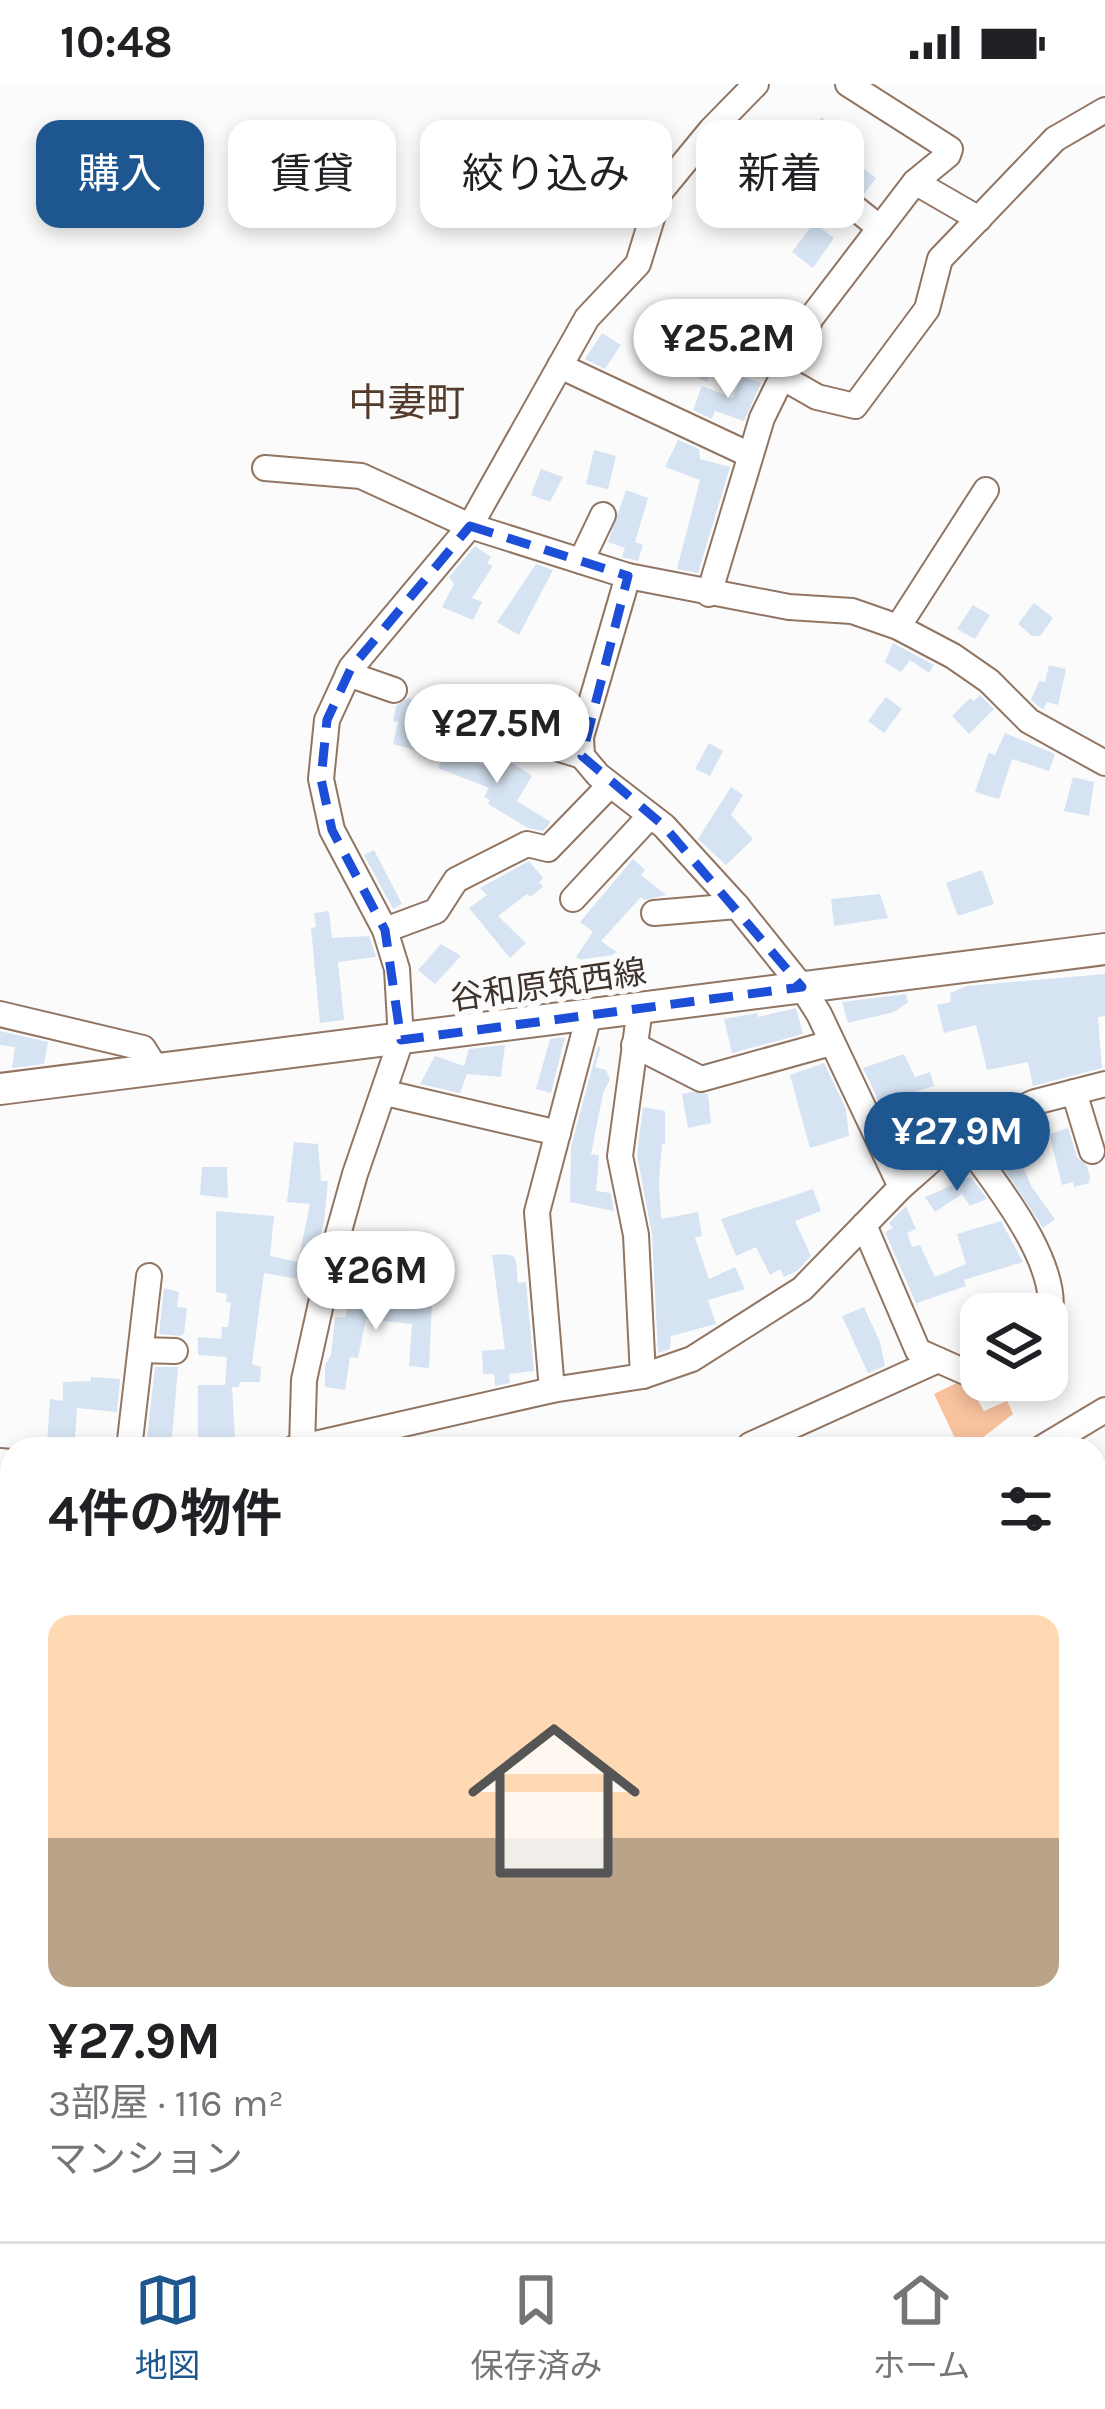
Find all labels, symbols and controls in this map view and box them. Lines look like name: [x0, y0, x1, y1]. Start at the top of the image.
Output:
text: 10:48: [60, 16, 173, 68]
chip: 購入: [36, 120, 204, 228]
chip: 賃貸: [228, 120, 396, 228]
chip: 絞り込み: [420, 120, 672, 228]
chip: 新着: [696, 120, 864, 228]
pin: ¥25.2M: [630, 299, 826, 401]
text: ¥25.2M: [660, 315, 796, 361]
district label: 中妻町: [348, 380, 466, 426]
pin: ¥27.5M: [399, 684, 595, 786]
text: ¥27.5M: [431, 700, 563, 746]
street label: 谷和原筑西線: [447, 952, 649, 1018]
pin: ¥27.9M: [859, 1092, 1055, 1194]
text: ¥27.9M: [891, 1108, 1023, 1154]
pin: ¥26M: [305, 1231, 447, 1333]
text: ¥26M: [324, 1247, 428, 1293]
map controls: [960, 1293, 1068, 1401]
button: layers: [960, 1293, 1068, 1401]
icon: filters: [993, 1476, 1059, 1542]
text: 4件の物件: [48, 1484, 282, 1544]
icon: home: [446, 1693, 662, 1909]
text: ¥27.9M: [48, 2011, 221, 2071]
text: 3部屋 · 116 m²: [48, 2080, 284, 2126]
text: マンション: [48, 2136, 243, 2182]
tab: 地図: [135, 2267, 201, 2387]
tab: 保存済み: [470, 2267, 602, 2387]
tab: ホーム: [872, 2267, 970, 2387]

